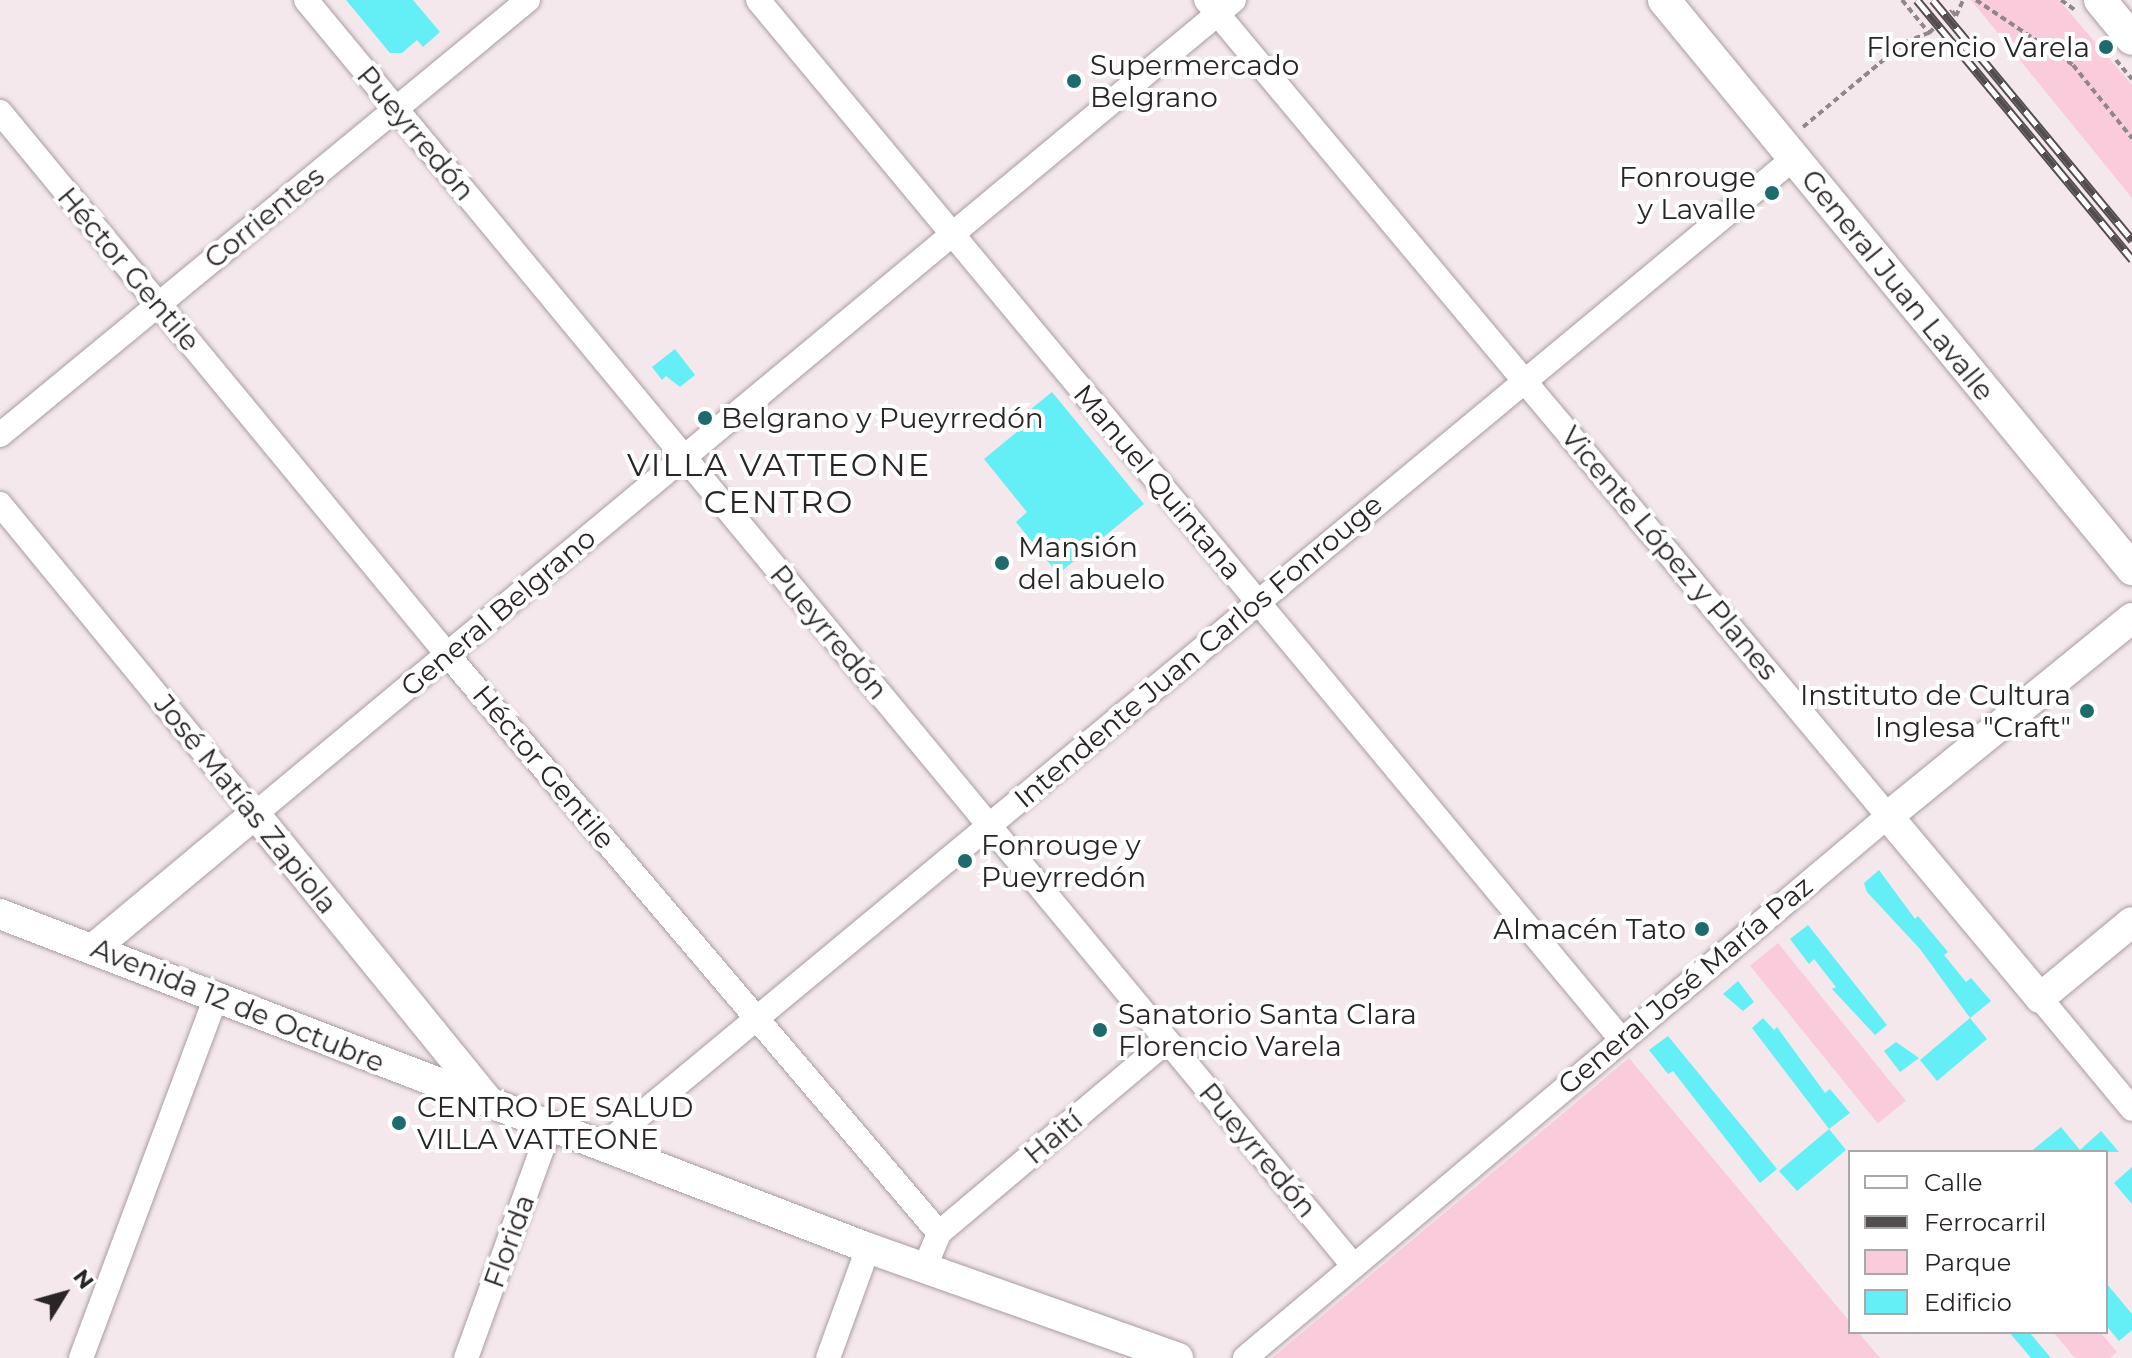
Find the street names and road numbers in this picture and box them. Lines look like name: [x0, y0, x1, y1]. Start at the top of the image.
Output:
street label: Pueyrredón: [350, 59, 482, 207]
street label: Corrientes: [198, 159, 330, 275]
street label: General Juan Lavalle: [1795, 163, 2001, 407]
street label: Héctor Gentile: [51, 180, 207, 358]
street label: Manuel Quintana: [1067, 378, 1249, 586]
street label: Vicente López y Planes: [1554, 419, 1786, 687]
street label: Intendente Juan Carlos Fonrouge: [1007, 487, 1389, 815]
street label: General Belgrano: [394, 521, 602, 703]
street label: Pueyrredón: [763, 558, 895, 706]
street label: Héctor Gentile: [466, 678, 622, 856]
street label: José Matías Zapiola: [147, 688, 345, 920]
street label: General José María Paz: [1551, 869, 1819, 1101]
street label: Avenida 12 de Octubre: [86, 931, 390, 1079]
street label: Pueyrredón: [1192, 1076, 1324, 1224]
street label: Haití: [1017, 1103, 1089, 1171]
street label: Florida: [477, 1190, 541, 1292]

